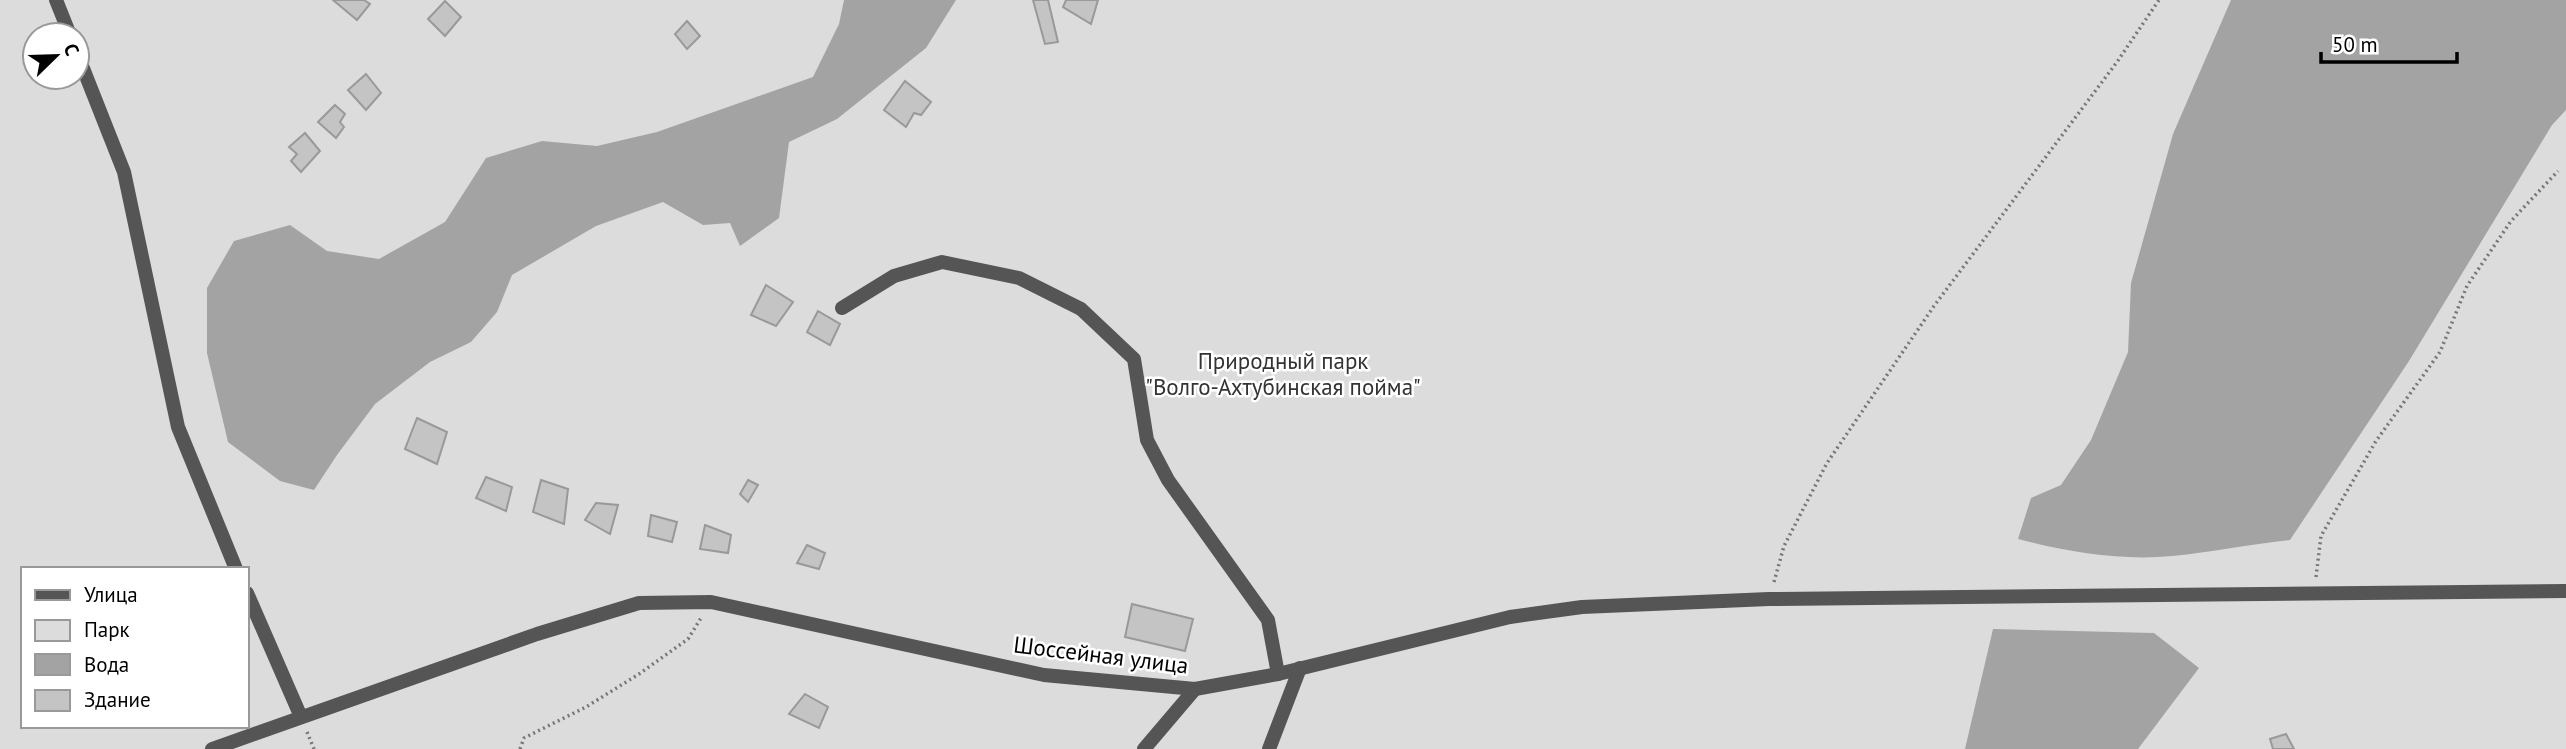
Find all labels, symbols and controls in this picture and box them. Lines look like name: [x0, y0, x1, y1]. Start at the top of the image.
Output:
north arrow: [21, 21, 91, 91]
scale bar: [2321, 21, 2458, 65]
text: 50 m: [2332, 31, 2378, 58]
text: С: [59, 40, 85, 59]
park label: Природный парк "Волго-Ахтубинская пойма": [1145, 346, 1421, 401]
legend: [21, 567, 248, 728]
text: Улица: [84, 581, 138, 608]
text: Парк: [84, 616, 130, 643]
street label: Шоссейная улица: [1012, 629, 1190, 680]
text: Вода: [84, 651, 129, 678]
text: Здание: [84, 686, 151, 713]

